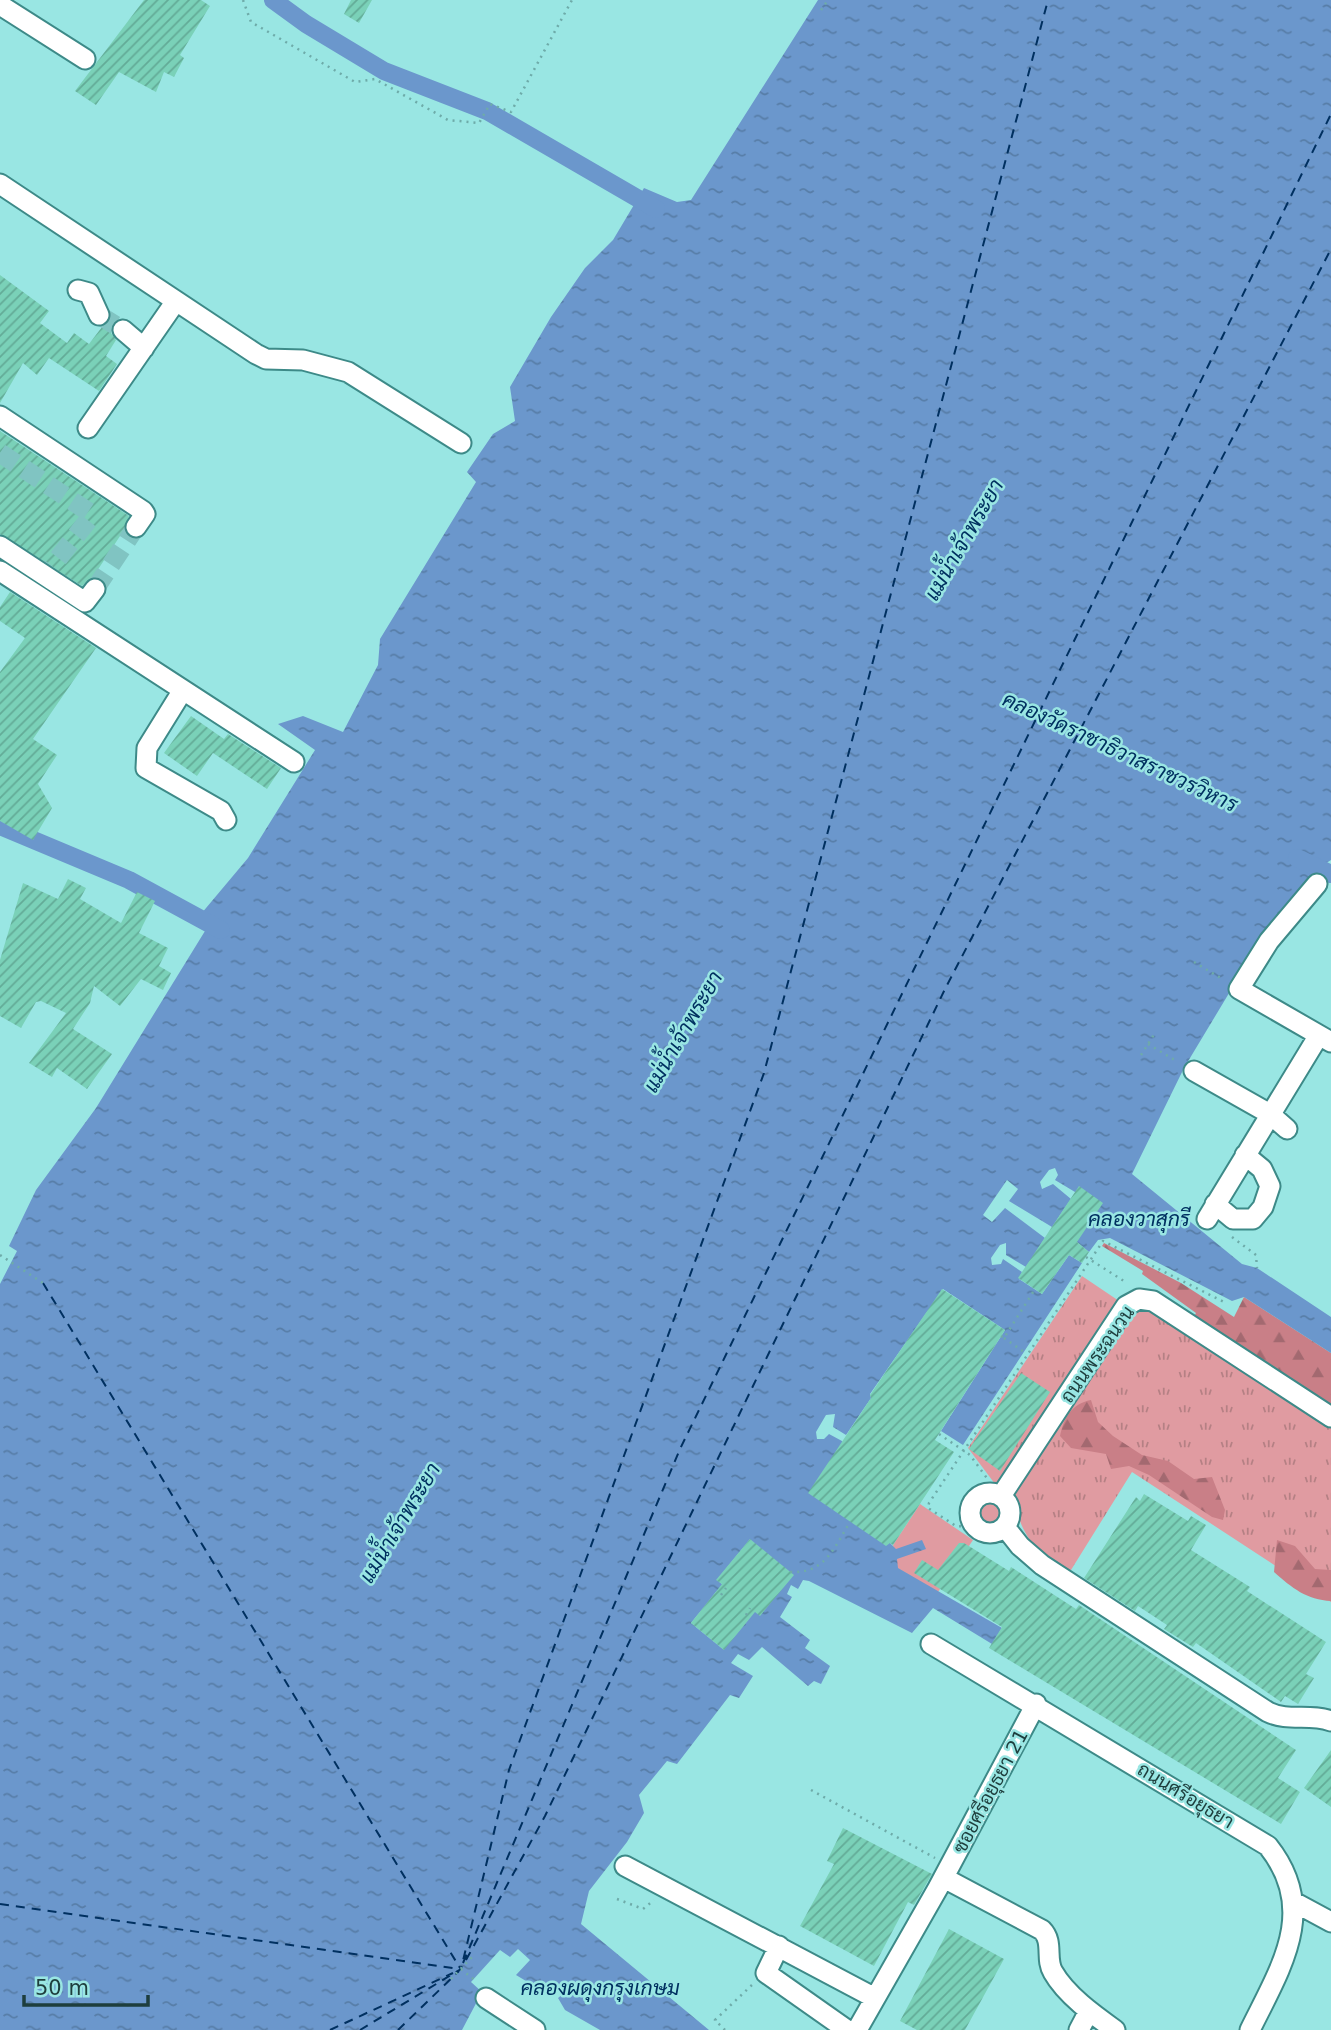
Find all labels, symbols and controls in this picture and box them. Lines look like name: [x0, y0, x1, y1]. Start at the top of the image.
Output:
water label: แม่น้ำเจ้าพระยา: [914, 472, 1008, 605]
water label: คลองวัดราชาธิวาสราชวรวิหาร: [999, 687, 1242, 817]
water label: แม่น้ำเจ้าพระยา: [633, 964, 727, 1097]
water label: คลองวาสุกรี: [1088, 1206, 1192, 1233]
street label: ถนนพระฉนวน: [1056, 1301, 1138, 1407]
water label: แม่น้ำเจ้าพระยา: [350, 1456, 445, 1587]
street label: ซอยศรีอยุธยา 21: [947, 1725, 1034, 1858]
street label: ถนนศรีอยุธยา: [1133, 1757, 1239, 1834]
scale bar: [24, 1964, 149, 2008]
text: 50 m: [35, 1976, 89, 2000]
water label: คลองผดุงกรุงเกษม: [520, 1976, 680, 2002]

